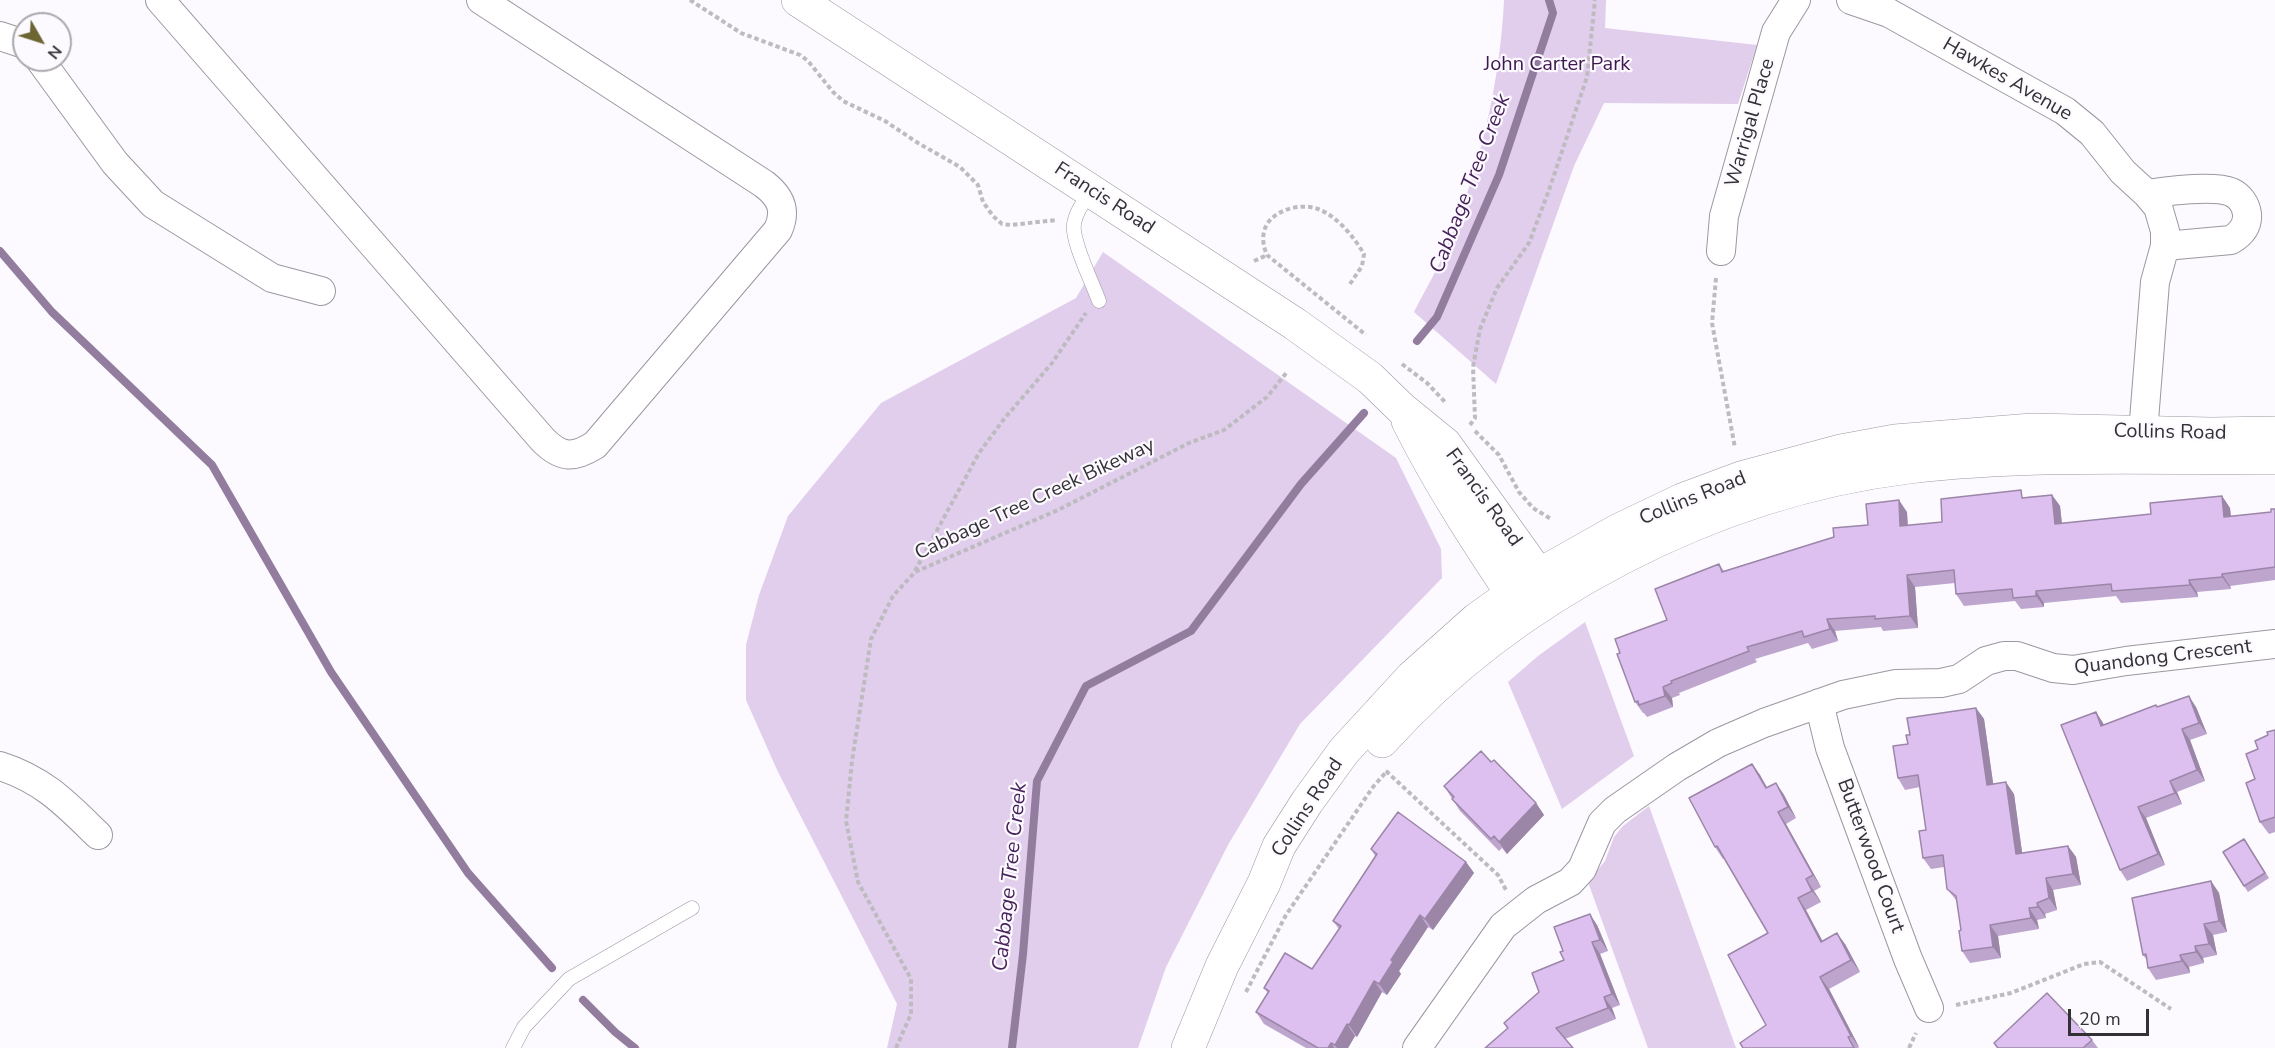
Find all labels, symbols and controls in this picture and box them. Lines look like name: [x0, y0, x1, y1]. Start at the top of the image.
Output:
north arrow: [12, 12, 72, 72]
street label: Hawkes Avenue: [1938, 33, 2076, 127]
text: N: [42, 40, 67, 64]
park label: John Carter Park: [1484, 53, 1630, 77]
street label: Warrigal Place: [1721, 56, 1781, 190]
water label: Cabbage Tree Creek: [1425, 91, 1517, 277]
street label: Francis Road: [1049, 158, 1159, 240]
street label: Collins Road: [2113, 420, 2227, 446]
street label: Cabbage Tree Creek Bikeway: [911, 434, 1159, 566]
street label: Francis Road: [1440, 444, 1526, 552]
street label: Collins Road: [1636, 467, 1750, 531]
street label: Quandong Crescent: [2073, 635, 2253, 681]
street label: Collins Road: [1267, 754, 1349, 862]
street label: Butterwood Court: [1831, 776, 1909, 936]
water label: Cabbage Tree Creek: [989, 781, 1033, 973]
scale bar: [2071, 997, 2152, 1035]
text: 20 m: [2079, 1007, 2121, 1031]

